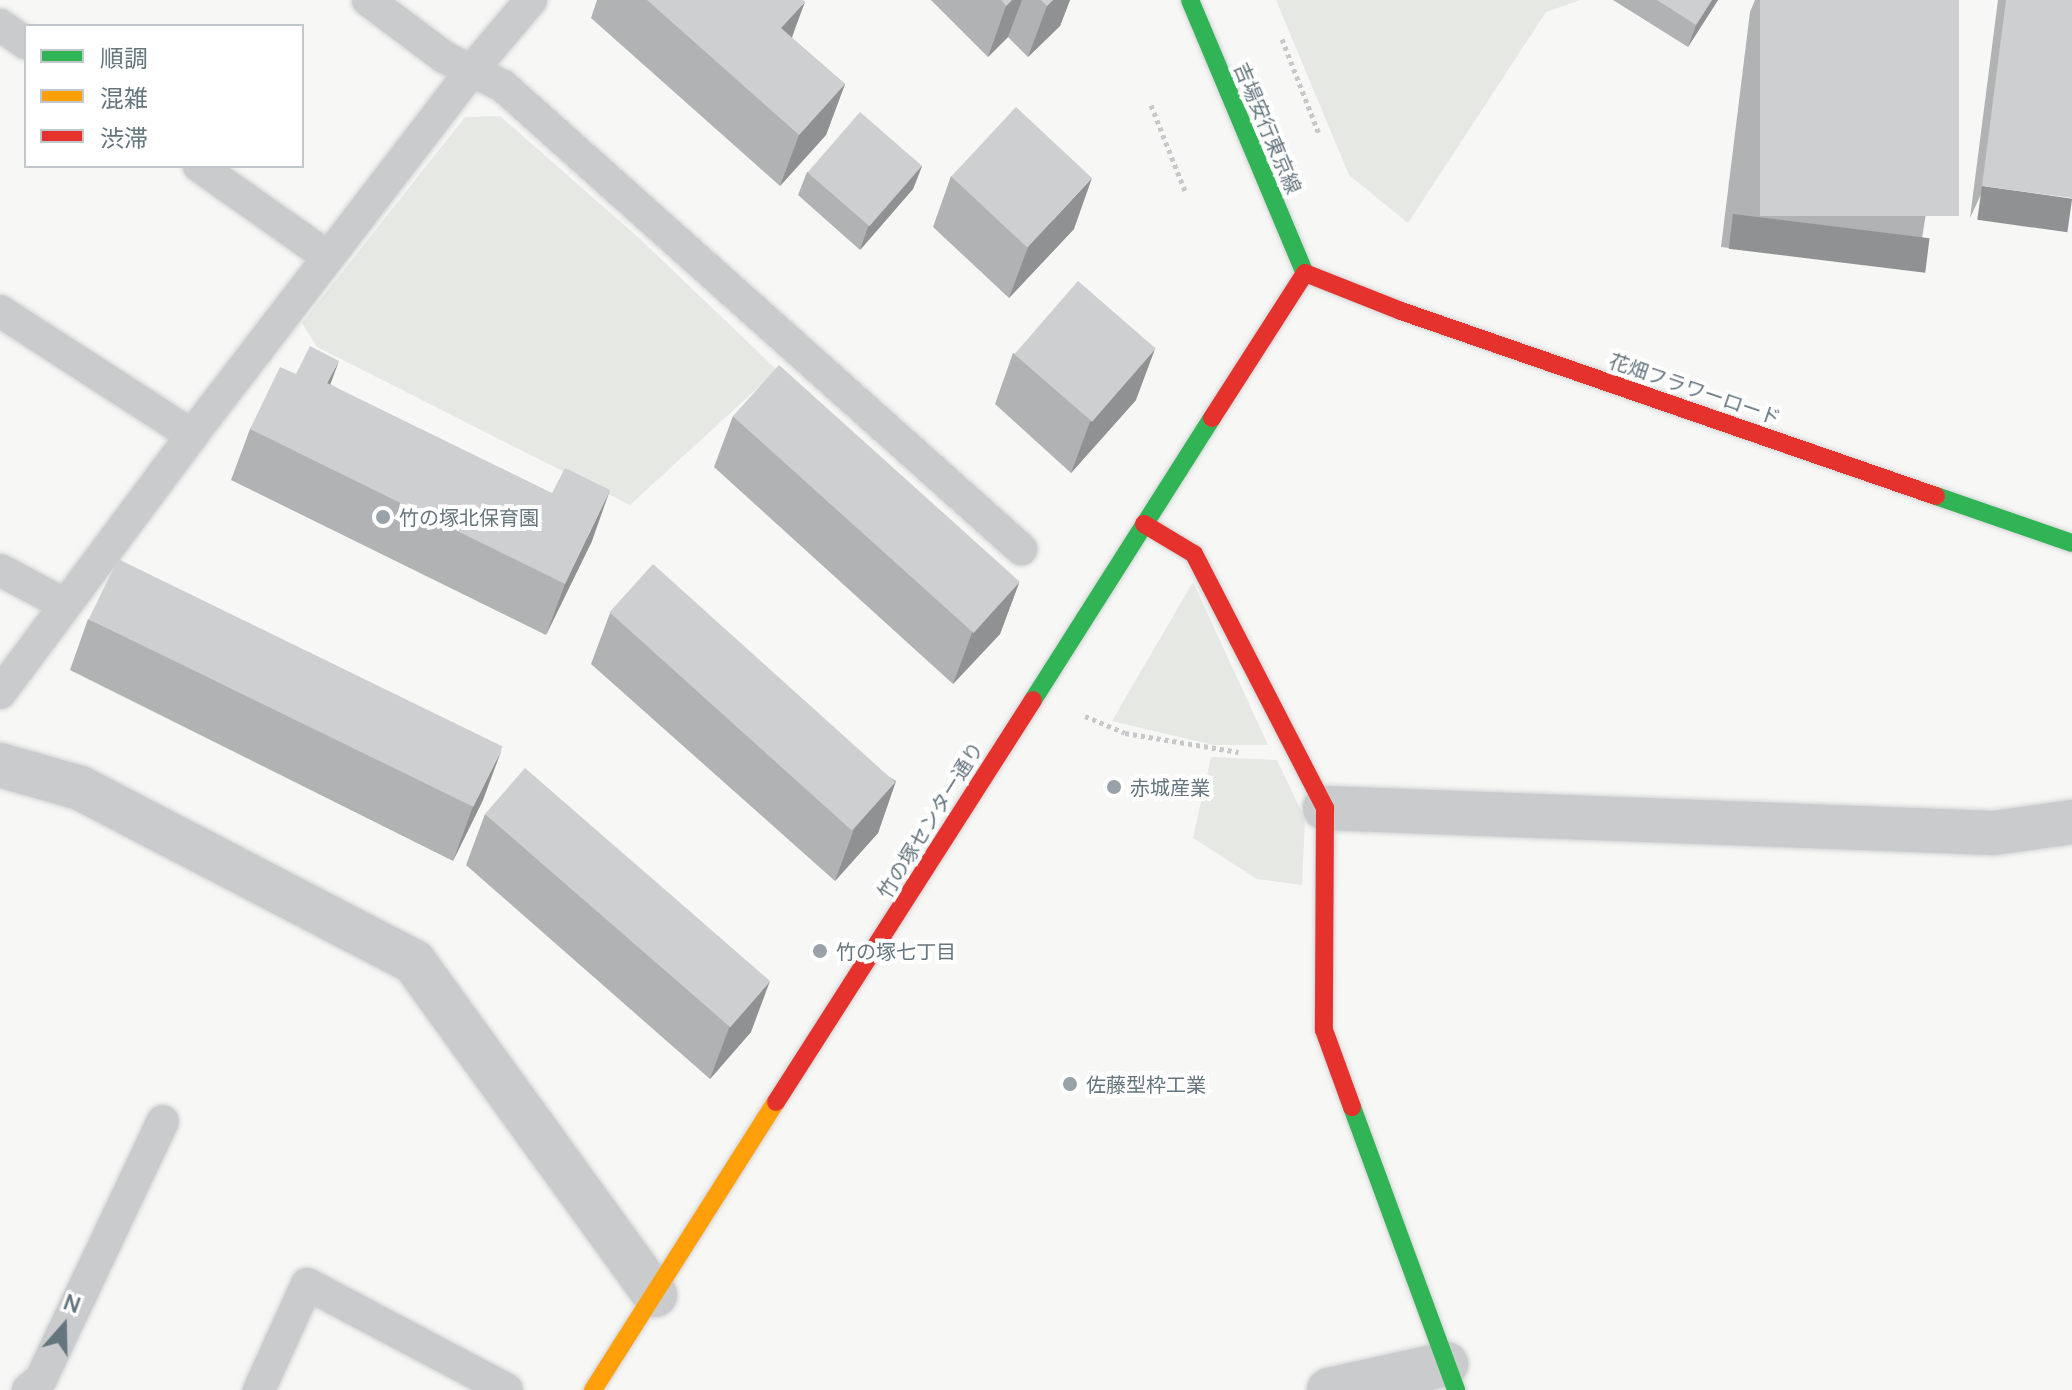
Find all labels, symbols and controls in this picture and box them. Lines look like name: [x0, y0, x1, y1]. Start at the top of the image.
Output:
legend: [24, 24, 304, 168]
text: 順調: [100, 41, 148, 74]
street label: 吉場安行東京線: [1230, 59, 1306, 197]
text: 混雑: [100, 81, 148, 114]
text: 渋滞: [100, 121, 148, 154]
street label: 花畑フラワーロード: [1606, 348, 1784, 430]
place label: 竹の塚北保育園: [399, 505, 539, 529]
marker: 竹の塚北保育園: [374, 508, 392, 526]
street label: 竹の塚センター通り: [872, 737, 988, 903]
place label: 赤城産業: [1130, 775, 1210, 799]
marker: 赤城産業: [1105, 778, 1123, 796]
place label: 竹の塚七丁目: [836, 939, 956, 963]
marker: 竹の塚七丁目: [811, 942, 829, 960]
place label: 佐藤型枠工業: [1086, 1072, 1206, 1096]
marker: 佐藤型枠工業: [1061, 1075, 1079, 1093]
north arrow: [24, 1286, 104, 1366]
text: N: [60, 1287, 85, 1320]

